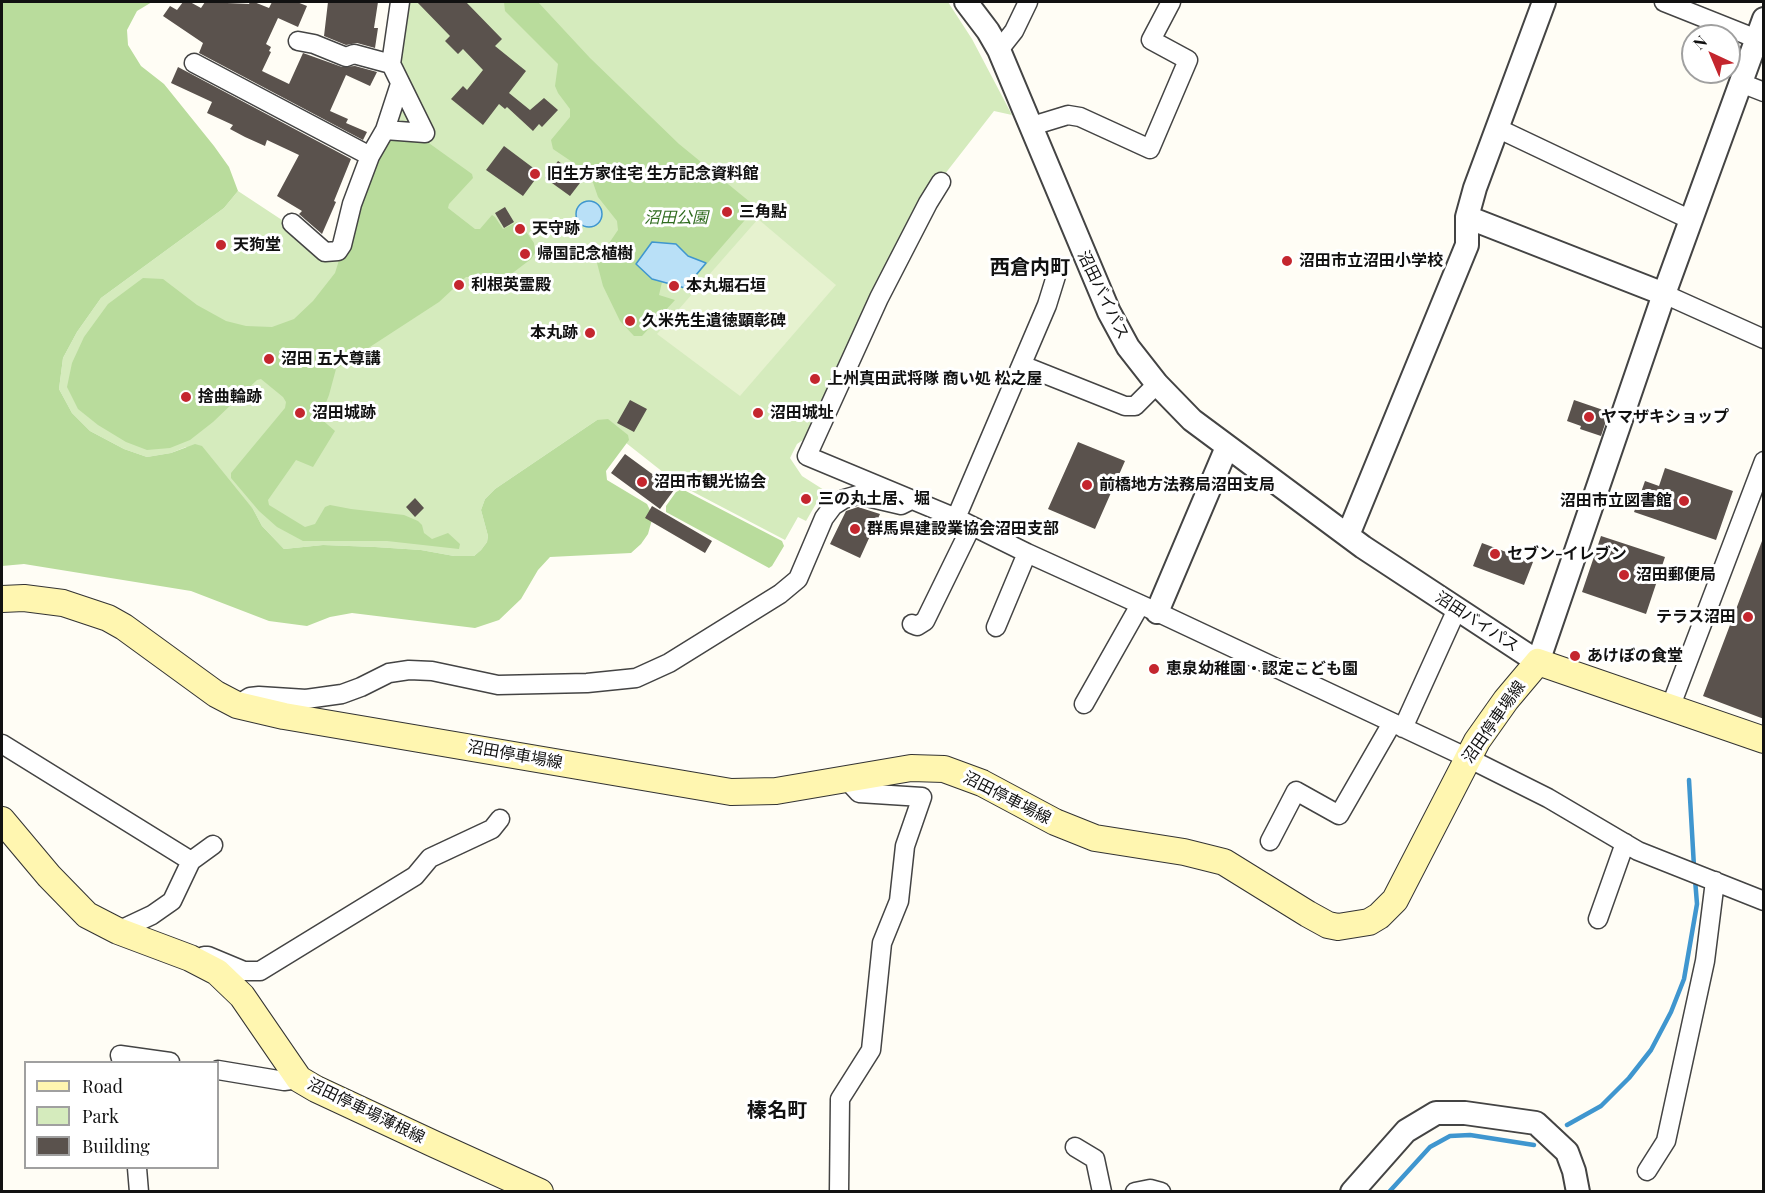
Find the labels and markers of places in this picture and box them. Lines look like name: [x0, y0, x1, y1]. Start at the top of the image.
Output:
place label: 旧生方家住宅 生方記念資料館: [547, 164, 759, 184]
marker: 旧生方家住宅 生方記念資料館: [528, 167, 542, 181]
place label: 三角點: [739, 202, 787, 222]
marker: 三角點: [720, 205, 734, 219]
place label: 天守跡: [532, 219, 580, 239]
marker: 天守跡: [513, 222, 527, 236]
place label: 天狗堂: [233, 235, 281, 255]
marker: 天狗堂: [214, 238, 228, 252]
place label: 帰国記念植樹: [537, 244, 633, 264]
marker: 帰国記念植樹: [518, 247, 532, 261]
place label: 沼田市立沼田小学校: [1299, 251, 1443, 271]
marker: 沼田市立沼田小学校: [1280, 254, 1294, 268]
place label: 利根英霊殿: [471, 275, 551, 295]
place label: 本丸堀石垣: [686, 276, 766, 296]
marker: 利根英霊殿: [452, 278, 466, 292]
marker: 本丸堀石垣: [667, 279, 681, 293]
place label: 久米先生遺徳顕彰碑: [642, 311, 786, 331]
marker: 久米先生遺徳顕彰碑: [623, 314, 637, 328]
place label: 本丸跡: [530, 323, 578, 343]
marker: 本丸跡: [583, 326, 597, 340]
place label: 沼田 五大尊講: [281, 349, 381, 369]
marker: 沼田 五大尊講: [262, 352, 276, 366]
place label: 上州真田武将隊 商い処 松之屋: [827, 369, 1042, 389]
marker: 上州真田武将隊 商い処 松之屋: [808, 372, 822, 386]
place label: 捨曲輪跡: [198, 387, 262, 407]
marker: 捨曲輪跡: [179, 390, 193, 404]
place label: 沼田城跡: [312, 403, 376, 423]
place label: 沼田城址: [770, 403, 834, 423]
marker: 沼田城跡: [293, 406, 307, 420]
marker: 沼田城址: [751, 406, 765, 420]
place label: ヤマザキショップ: [1601, 407, 1729, 427]
marker: ヤマザキショップ: [1582, 410, 1596, 424]
place label: 沼田市観光協会: [654, 472, 766, 492]
marker: 沼田市観光協会: [635, 475, 649, 489]
place label: 前橋地方法務局沼田支局: [1099, 475, 1275, 495]
marker: 前橋地方法務局沼田支局: [1080, 478, 1094, 492]
place label: 三の丸土居、堀: [818, 489, 930, 509]
place label: 沼田市立図書館: [1560, 491, 1672, 511]
marker: 三の丸土居、堀: [799, 492, 813, 506]
marker: 沼田市立図書館: [1677, 494, 1691, 508]
place label: 群馬県建設業協会沼田支部: [867, 519, 1059, 539]
marker: 群馬県建設業協会沼田支部: [848, 522, 862, 536]
place label: セブン-イレブン: [1507, 544, 1627, 564]
marker: セブン-イレブン: [1488, 547, 1502, 561]
place label: 沼田郵便局: [1636, 565, 1716, 585]
marker: 沼田郵便局: [1617, 568, 1631, 582]
place label: テラス沼田: [1656, 607, 1736, 627]
marker: テラス沼田: [1741, 610, 1755, 624]
place label: あけぼの食堂: [1587, 646, 1683, 666]
marker: あけぼの食堂: [1568, 649, 1582, 663]
place label: 恵泉幼稚園・認定こども園: [1166, 659, 1358, 679]
marker: 恵泉幼稚園・認定こども園: [1147, 662, 1161, 676]

